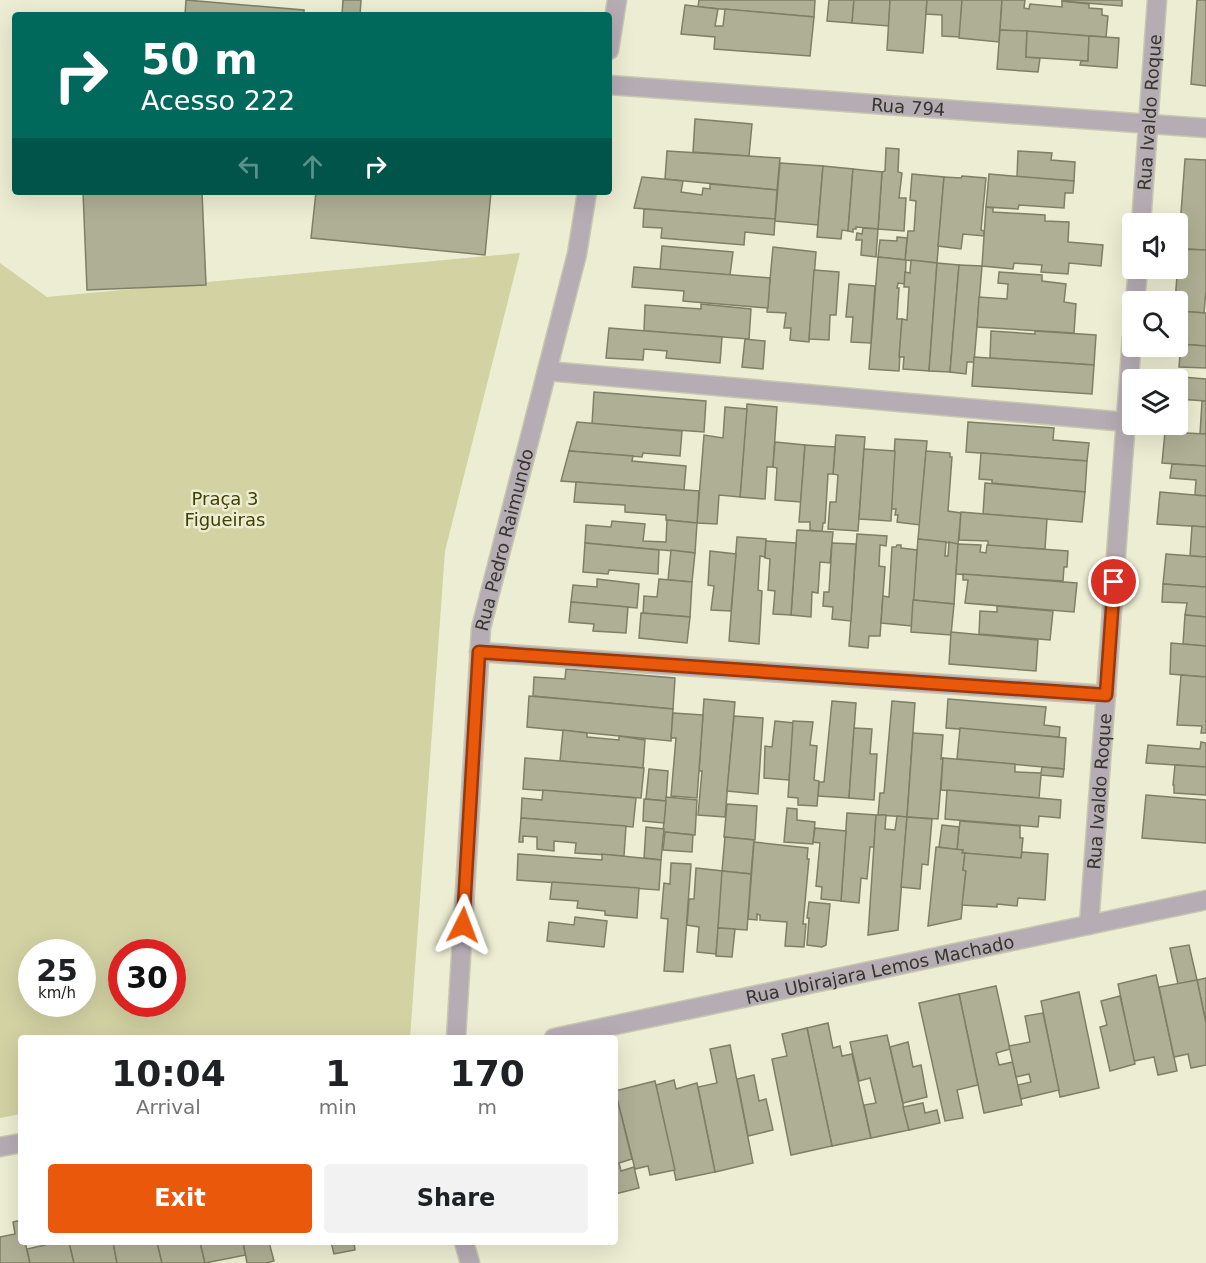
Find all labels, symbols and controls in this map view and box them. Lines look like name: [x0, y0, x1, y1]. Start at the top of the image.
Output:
street label: Rua Ivaldo Roque: [1133, 33, 1165, 191]
text: 50 m: [141, 35, 258, 84]
icon: right: [42, 36, 120, 114]
text: Acesso 222: [141, 85, 295, 116]
street label: Rua 794: [870, 93, 946, 120]
icon: left: [233, 150, 266, 183]
icon: ahead: [296, 150, 329, 183]
icon: right: [359, 150, 392, 183]
map controls: [1122, 213, 1188, 435]
button: sound: [1122, 213, 1188, 279]
button: search: [1122, 291, 1188, 357]
button: layers: [1122, 369, 1188, 435]
street label: Rua Pedro Raimundo: [470, 446, 537, 633]
park label: Praça 3 Figueiras: [185, 488, 265, 530]
pin: [1088, 556, 1139, 607]
icon: arrive: [1097, 565, 1130, 598]
street label: Rua Ivaldo Roque: [1083, 712, 1115, 870]
position arrow: [431, 893, 495, 957]
street label: Rua Ubirajara Lemos Machado: [744, 930, 1016, 1008]
speed limit sign: 30: [108, 939, 186, 1017]
text: 25: [36, 953, 78, 988]
text: km/h: [38, 984, 76, 1002]
text: 10:04: [111, 1053, 226, 1094]
text: 1: [325, 1053, 350, 1094]
text: 170: [450, 1053, 525, 1094]
text: Arrival: [136, 1095, 201, 1119]
text: min: [319, 1095, 357, 1119]
text: m: [478, 1095, 497, 1119]
button: Exit: [48, 1164, 312, 1233]
button: Share: [324, 1164, 588, 1233]

